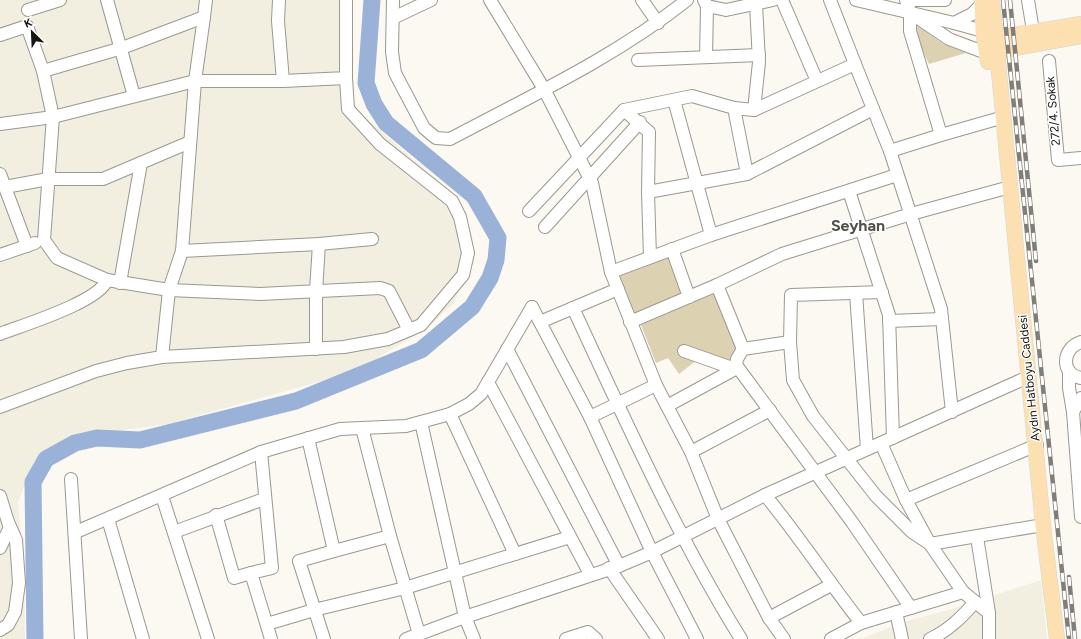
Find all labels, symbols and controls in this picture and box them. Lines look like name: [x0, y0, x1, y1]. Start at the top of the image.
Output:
north arrow: [12, 12, 52, 52]
text: K: [22, 16, 35, 31]
street label: 272/4. Sokak: [1043, 76, 1063, 146]
district label: Seyhan: [831, 216, 885, 235]
street label: Aydın Hatboyu Caddesi: [1015, 314, 1043, 442]

